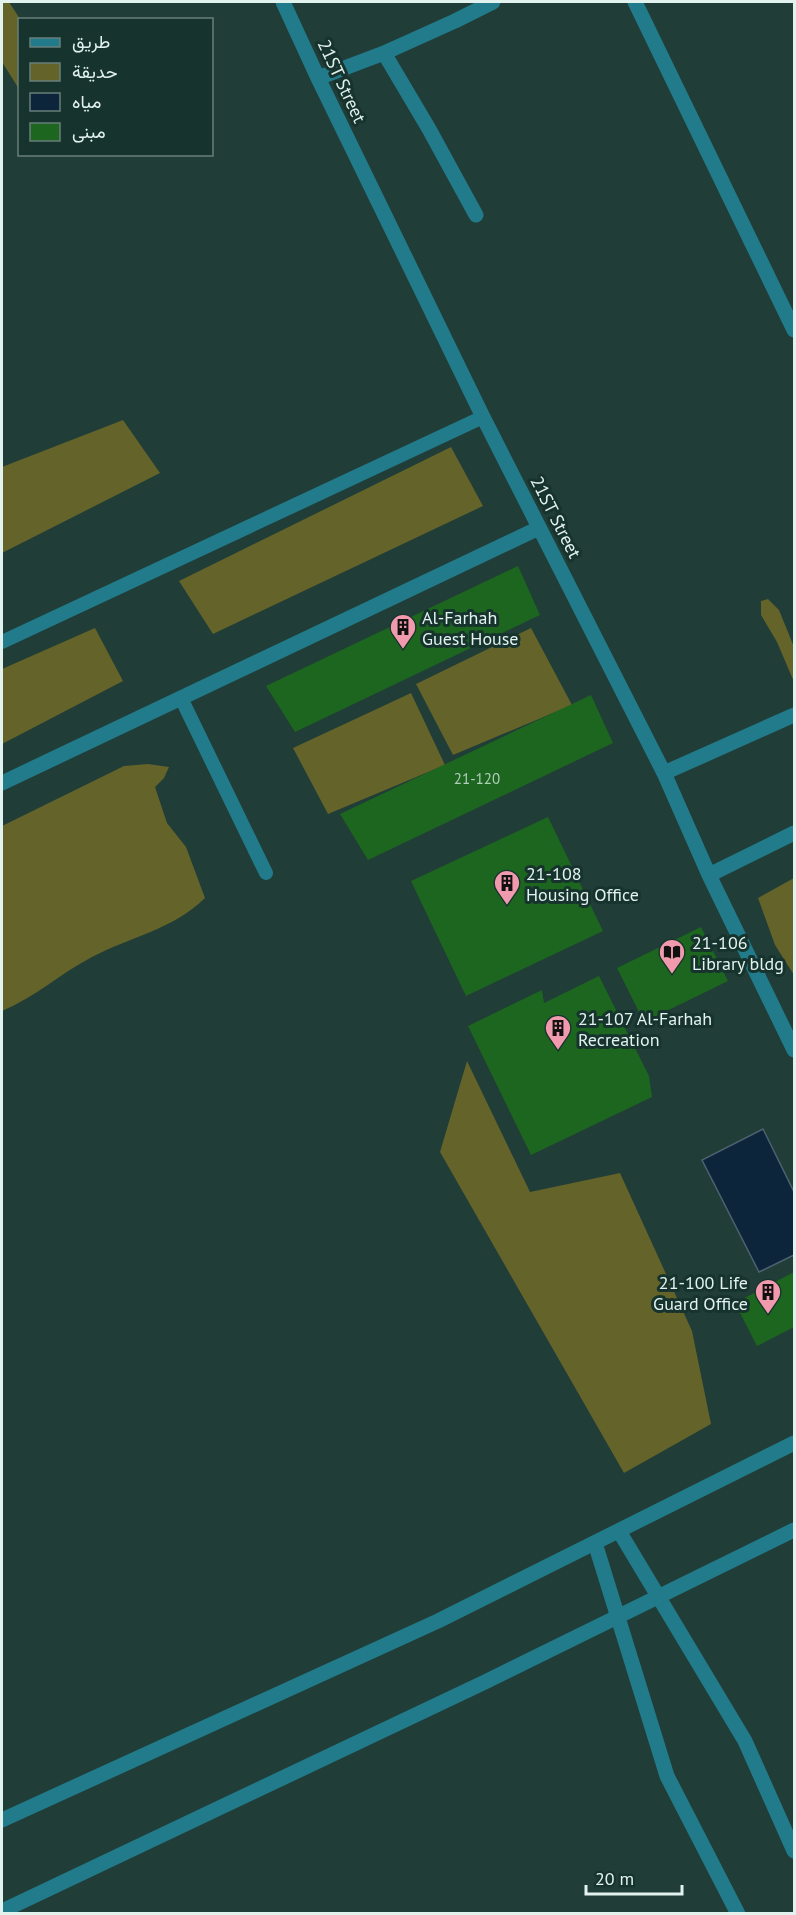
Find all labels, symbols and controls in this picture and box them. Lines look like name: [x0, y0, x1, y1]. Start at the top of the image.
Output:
legend: [18, 18, 213, 156]
text: طريق: [72, 30, 110, 53]
street label: 21ST Street: [313, 36, 371, 126]
text: حديقة: [72, 60, 118, 83]
text: مياه: [72, 90, 101, 113]
text: مبنى: [72, 120, 106, 143]
street label: 21ST Street: [525, 472, 587, 562]
place label: Al-Farhah Guest House: [422, 606, 519, 650]
building icon: Al-Farhah Guest House: [388, 612, 418, 650]
house number: 21-120: [454, 769, 500, 788]
place label: 21-108 Housing Office: [526, 862, 639, 906]
building icon: 21-108 Housing Office: [492, 868, 522, 906]
place label: 21-106 Library bldg: [692, 931, 784, 975]
library icon: 21-106 Library bldg: [657, 937, 687, 975]
place label: 21-107 Al-Farhah Recreation: [578, 1007, 712, 1051]
building icon: 21-107 Al-Farhah Recreation: [543, 1013, 573, 1051]
place label: 21-100 Life Guard Office: [653, 1271, 748, 1315]
building icon: 21-100 Life Guard Office: [753, 1277, 783, 1315]
scale bar: [586, 1858, 682, 1896]
text: 20 m: [595, 1867, 634, 1890]

